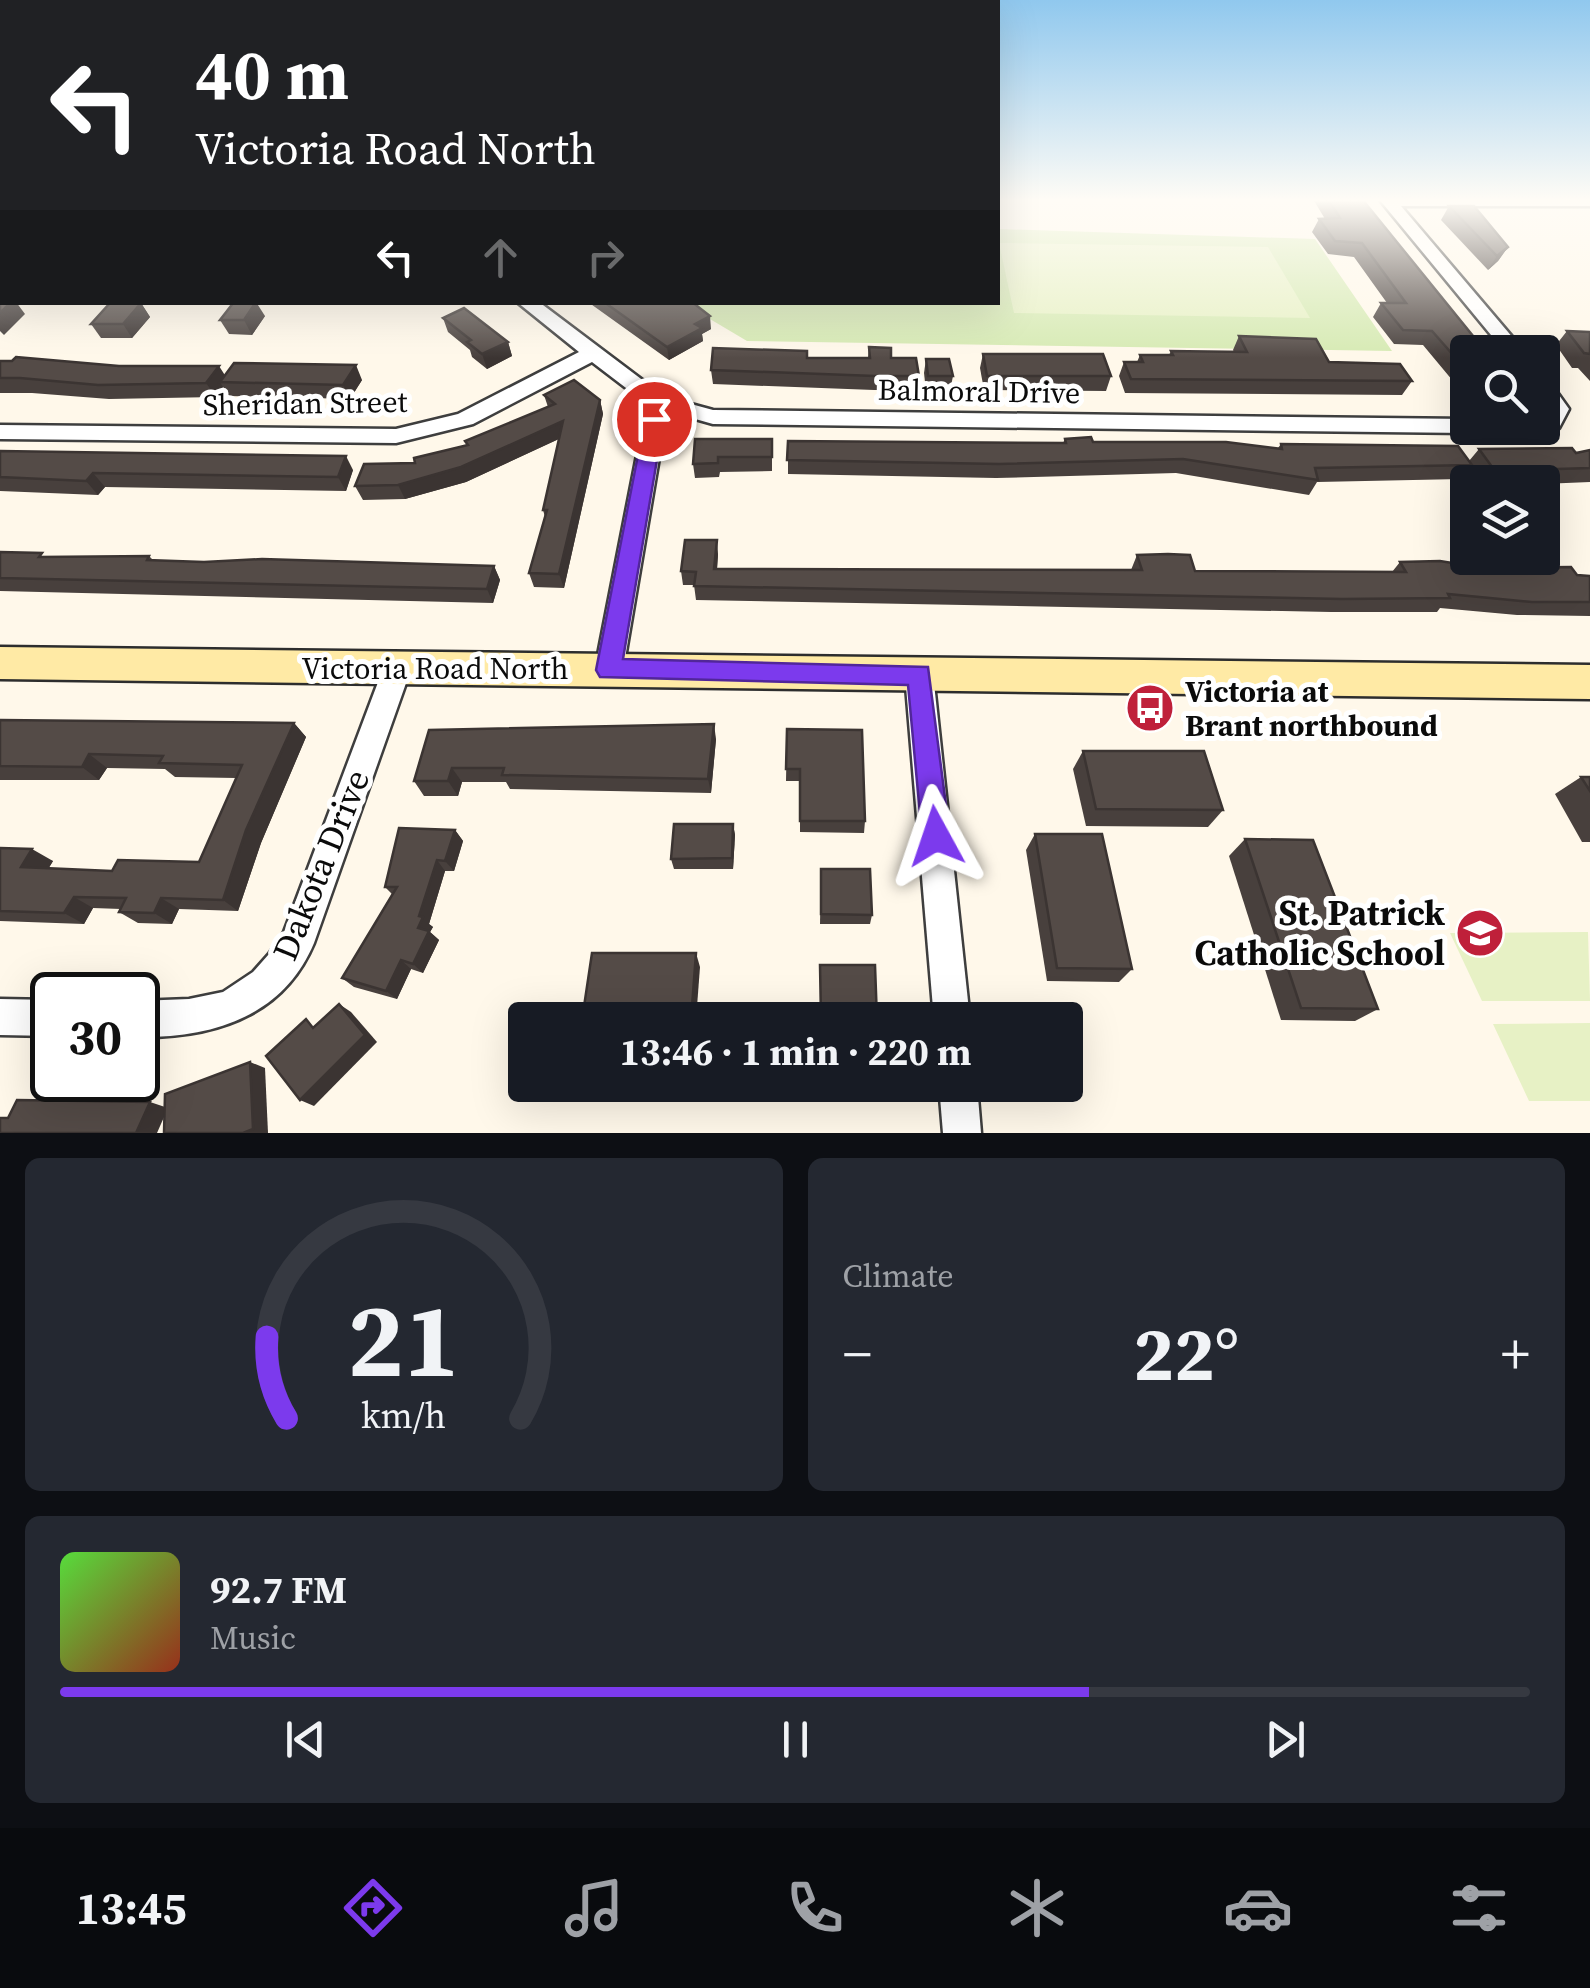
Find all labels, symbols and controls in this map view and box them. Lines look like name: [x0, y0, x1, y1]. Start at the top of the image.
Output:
text: 40 m: [195, 26, 349, 122]
icon: left: [30, 40, 160, 170]
text: Victoria Road North: [195, 117, 596, 179]
icon: left: [368, 230, 423, 285]
icon: ahead: [473, 230, 528, 285]
icon: right: [578, 230, 633, 285]
map controls: [1450, 335, 1560, 575]
button: search: [1450, 335, 1560, 445]
street label: Balmoral Drive: [877, 369, 1081, 413]
pin: [612, 377, 697, 462]
street label: Sheridan Street: [202, 381, 408, 425]
icon: arrive: [627, 392, 682, 447]
button: layers: [1450, 465, 1560, 575]
street label: Victoria Road North: [301, 648, 569, 689]
place label: Victoria at Brant northbound: [1185, 671, 1438, 746]
bus stop icon: Victoria at Brant northbound: [1124, 682, 1176, 734]
street label: Dakota Drive: [261, 762, 381, 968]
position arrow: [884, 784, 988, 888]
place label: St. Patrick Catholic School: [1194, 889, 1445, 977]
school or university icon: St. Patrick Catholic School: [1454, 907, 1506, 959]
speed limit sign: 30: [30, 972, 160, 1102]
text: 13:46 · 1 min · 220 m: [619, 1026, 972, 1078]
text: Climate: [843, 1254, 954, 1298]
text: 21: [347, 1268, 460, 1411]
text: 22°: [1133, 1302, 1239, 1405]
text: −: [843, 1316, 872, 1391]
text: +: [1501, 1316, 1530, 1391]
text: km/h: [361, 1391, 446, 1440]
text: 92.7 FM: [210, 1564, 347, 1616]
text: Music: [210, 1616, 296, 1660]
icon: previous: [278, 1712, 333, 1767]
icon: pause: [768, 1712, 823, 1767]
icon: next: [1258, 1712, 1313, 1767]
icon: directions: [338, 1873, 408, 1943]
icon: music: [559, 1873, 629, 1943]
icon: phone: [780, 1873, 850, 1943]
icon: climate: [1002, 1873, 1072, 1943]
icon: car: [1223, 1873, 1293, 1943]
icon: filters: [1444, 1873, 1514, 1943]
text: 13:45: [76, 1877, 187, 1939]

